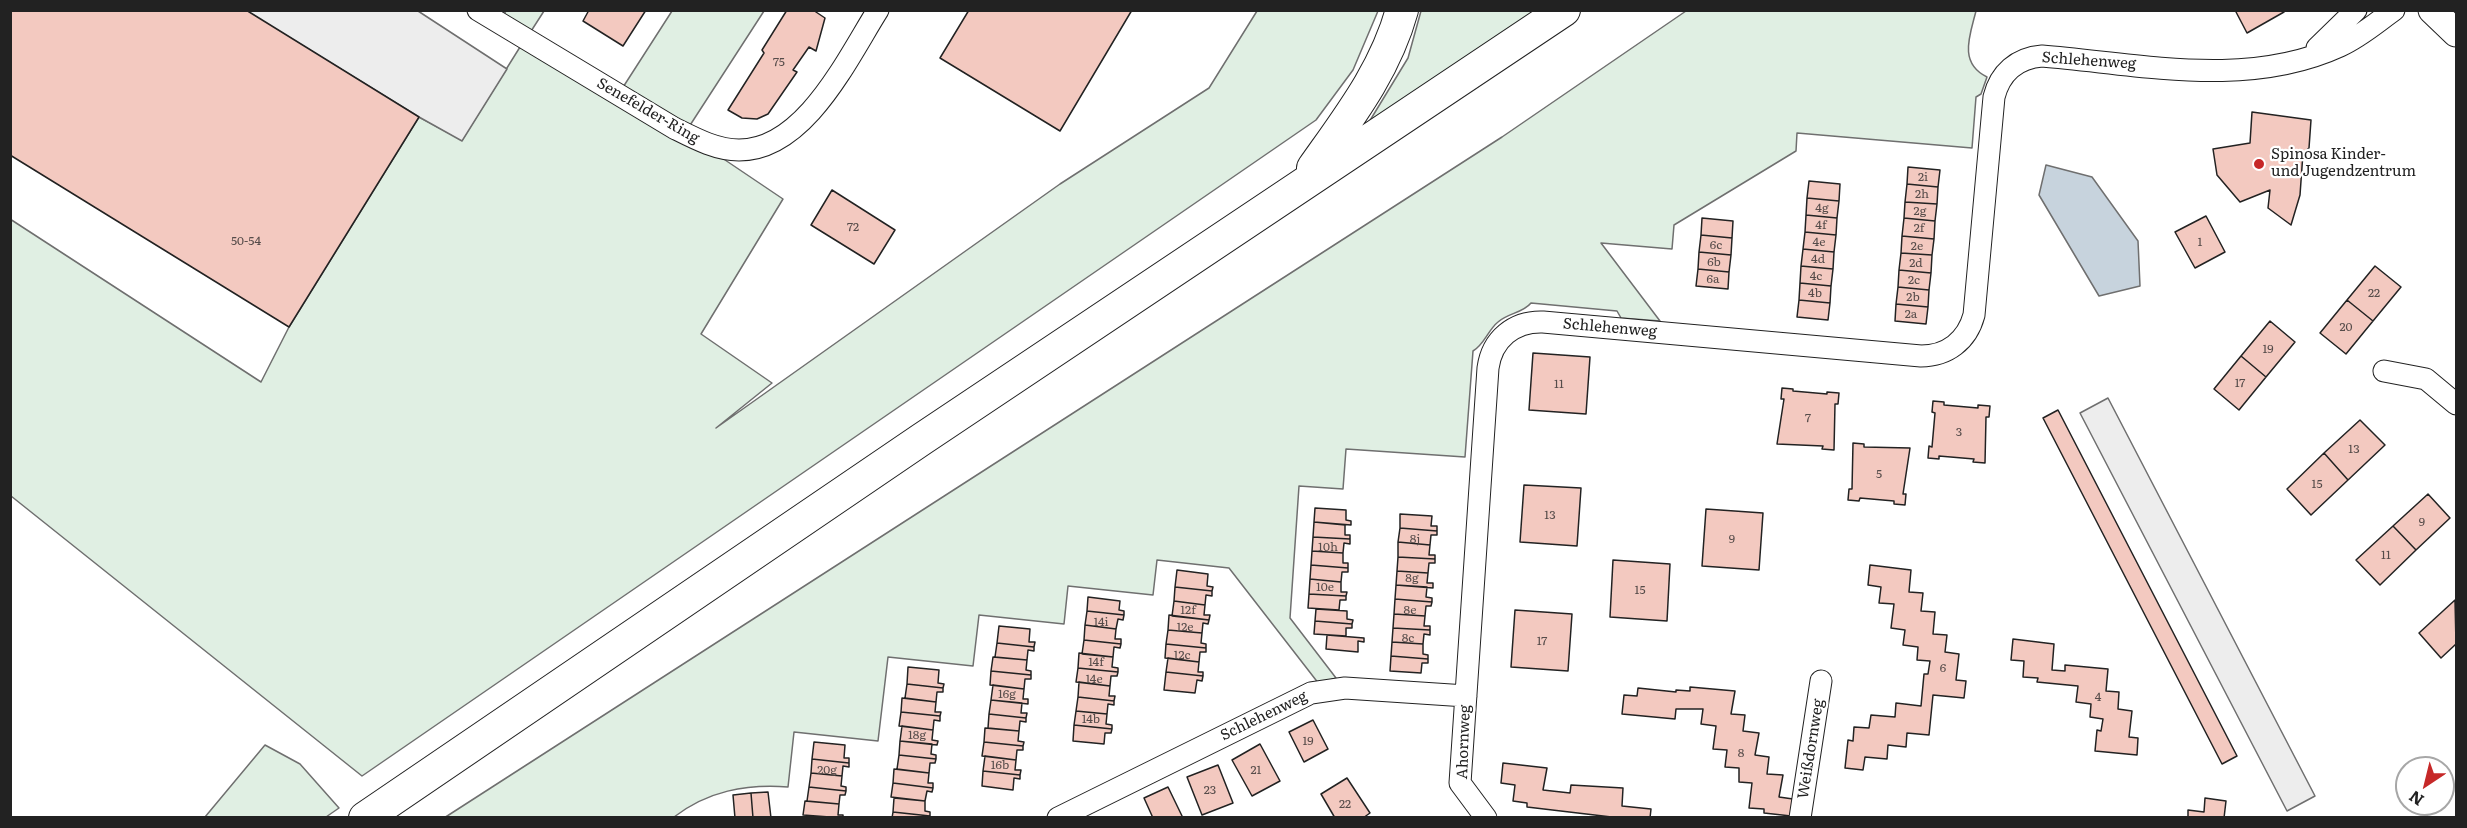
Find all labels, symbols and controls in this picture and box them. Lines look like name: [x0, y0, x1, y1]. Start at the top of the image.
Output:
street label: Schlehenweg: [2041, 49, 2137, 73]
house number: 75: [773, 55, 785, 69]
street label: Senefelder-Ring: [593, 74, 703, 148]
place label: Spinosa Kinder- und Jugendzentrum: [2271, 146, 2416, 181]
marker: Spinosa Kinder- und Jugendzentrum: [2252, 157, 2266, 171]
house number: 2i: [1918, 170, 1928, 184]
house number: 2h: [1915, 187, 1929, 201]
house number: 4g: [1815, 201, 1829, 215]
house number: 2g: [1914, 204, 1926, 218]
house number: 4f: [1815, 218, 1827, 232]
house number: 72: [847, 220, 859, 234]
house number: 2f: [1914, 221, 1924, 235]
house number: 50-54: [231, 234, 261, 248]
house number: 4e: [1813, 235, 1825, 249]
house number: 1: [2198, 235, 2202, 249]
house number: 6c: [1710, 238, 1722, 252]
house number: 2e: [1911, 239, 1923, 253]
house number: 4d: [1811, 252, 1825, 266]
house number: 6b: [1707, 255, 1721, 269]
house number: 2d: [1909, 256, 1923, 270]
house number: 4c: [1810, 269, 1822, 283]
house number: 6a: [1707, 272, 1719, 286]
house number: 2c: [1908, 273, 1920, 287]
house number: 4b: [1808, 286, 1822, 300]
house number: 22: [2368, 286, 2380, 300]
house number: 2b: [1906, 290, 1920, 304]
house number: 2a: [1905, 307, 1917, 321]
street label: Schlehenweg: [1562, 315, 1658, 341]
house number: 20: [2339, 320, 2353, 334]
house number: 19: [2262, 342, 2274, 356]
house number: 17: [2235, 376, 2245, 390]
house number: 11: [1554, 377, 1564, 391]
house number: 7: [1805, 411, 1811, 425]
house number: 3: [1956, 425, 1962, 439]
house number: 13: [2348, 442, 2360, 456]
house number: 5: [1876, 467, 1882, 481]
house number: 15: [2312, 477, 2322, 491]
house number: 13: [1544, 508, 1556, 522]
house number: 9: [2419, 515, 2425, 529]
house number: 8j: [1410, 532, 1420, 546]
house number: 9: [1729, 532, 1735, 546]
house number: 10h: [1318, 540, 1338, 554]
house number: 11: [2381, 548, 2391, 562]
house number: 8g: [1405, 571, 1419, 585]
house number: 10e: [1316, 580, 1334, 594]
house number: 15: [1635, 583, 1645, 597]
house number: 12f: [1180, 603, 1196, 617]
house number: 8e: [1404, 603, 1416, 617]
house number: 14i: [1093, 615, 1109, 629]
house number: 12e: [1176, 620, 1194, 634]
house number: 8c: [1402, 631, 1414, 645]
house number: 17: [1537, 634, 1547, 648]
house number: 12c: [1174, 648, 1190, 662]
house number: 14f: [1088, 655, 1104, 669]
house number: 6: [1940, 661, 1946, 675]
house number: 14e: [1085, 672, 1103, 686]
house number: 16g: [998, 687, 1016, 701]
street label: Schlehenweg: [1218, 687, 1310, 745]
house number: 4: [2095, 690, 2101, 704]
street label: Weißdornweg: [1794, 698, 1828, 800]
street label: Ahornweg: [1454, 704, 1474, 780]
house number: 14b: [1082, 712, 1100, 726]
house number: 18g: [908, 728, 926, 742]
house number: 19: [1302, 734, 1314, 748]
house number: 8: [1738, 746, 1744, 760]
north arrow: [2395, 756, 2455, 816]
house number: 16b: [991, 758, 1009, 772]
house number: 20g: [817, 763, 837, 777]
house number: 21: [1251, 763, 1261, 777]
house number: 23: [1204, 783, 1216, 797]
text: N: [2403, 785, 2428, 813]
house number: 22: [1339, 797, 1351, 811]

